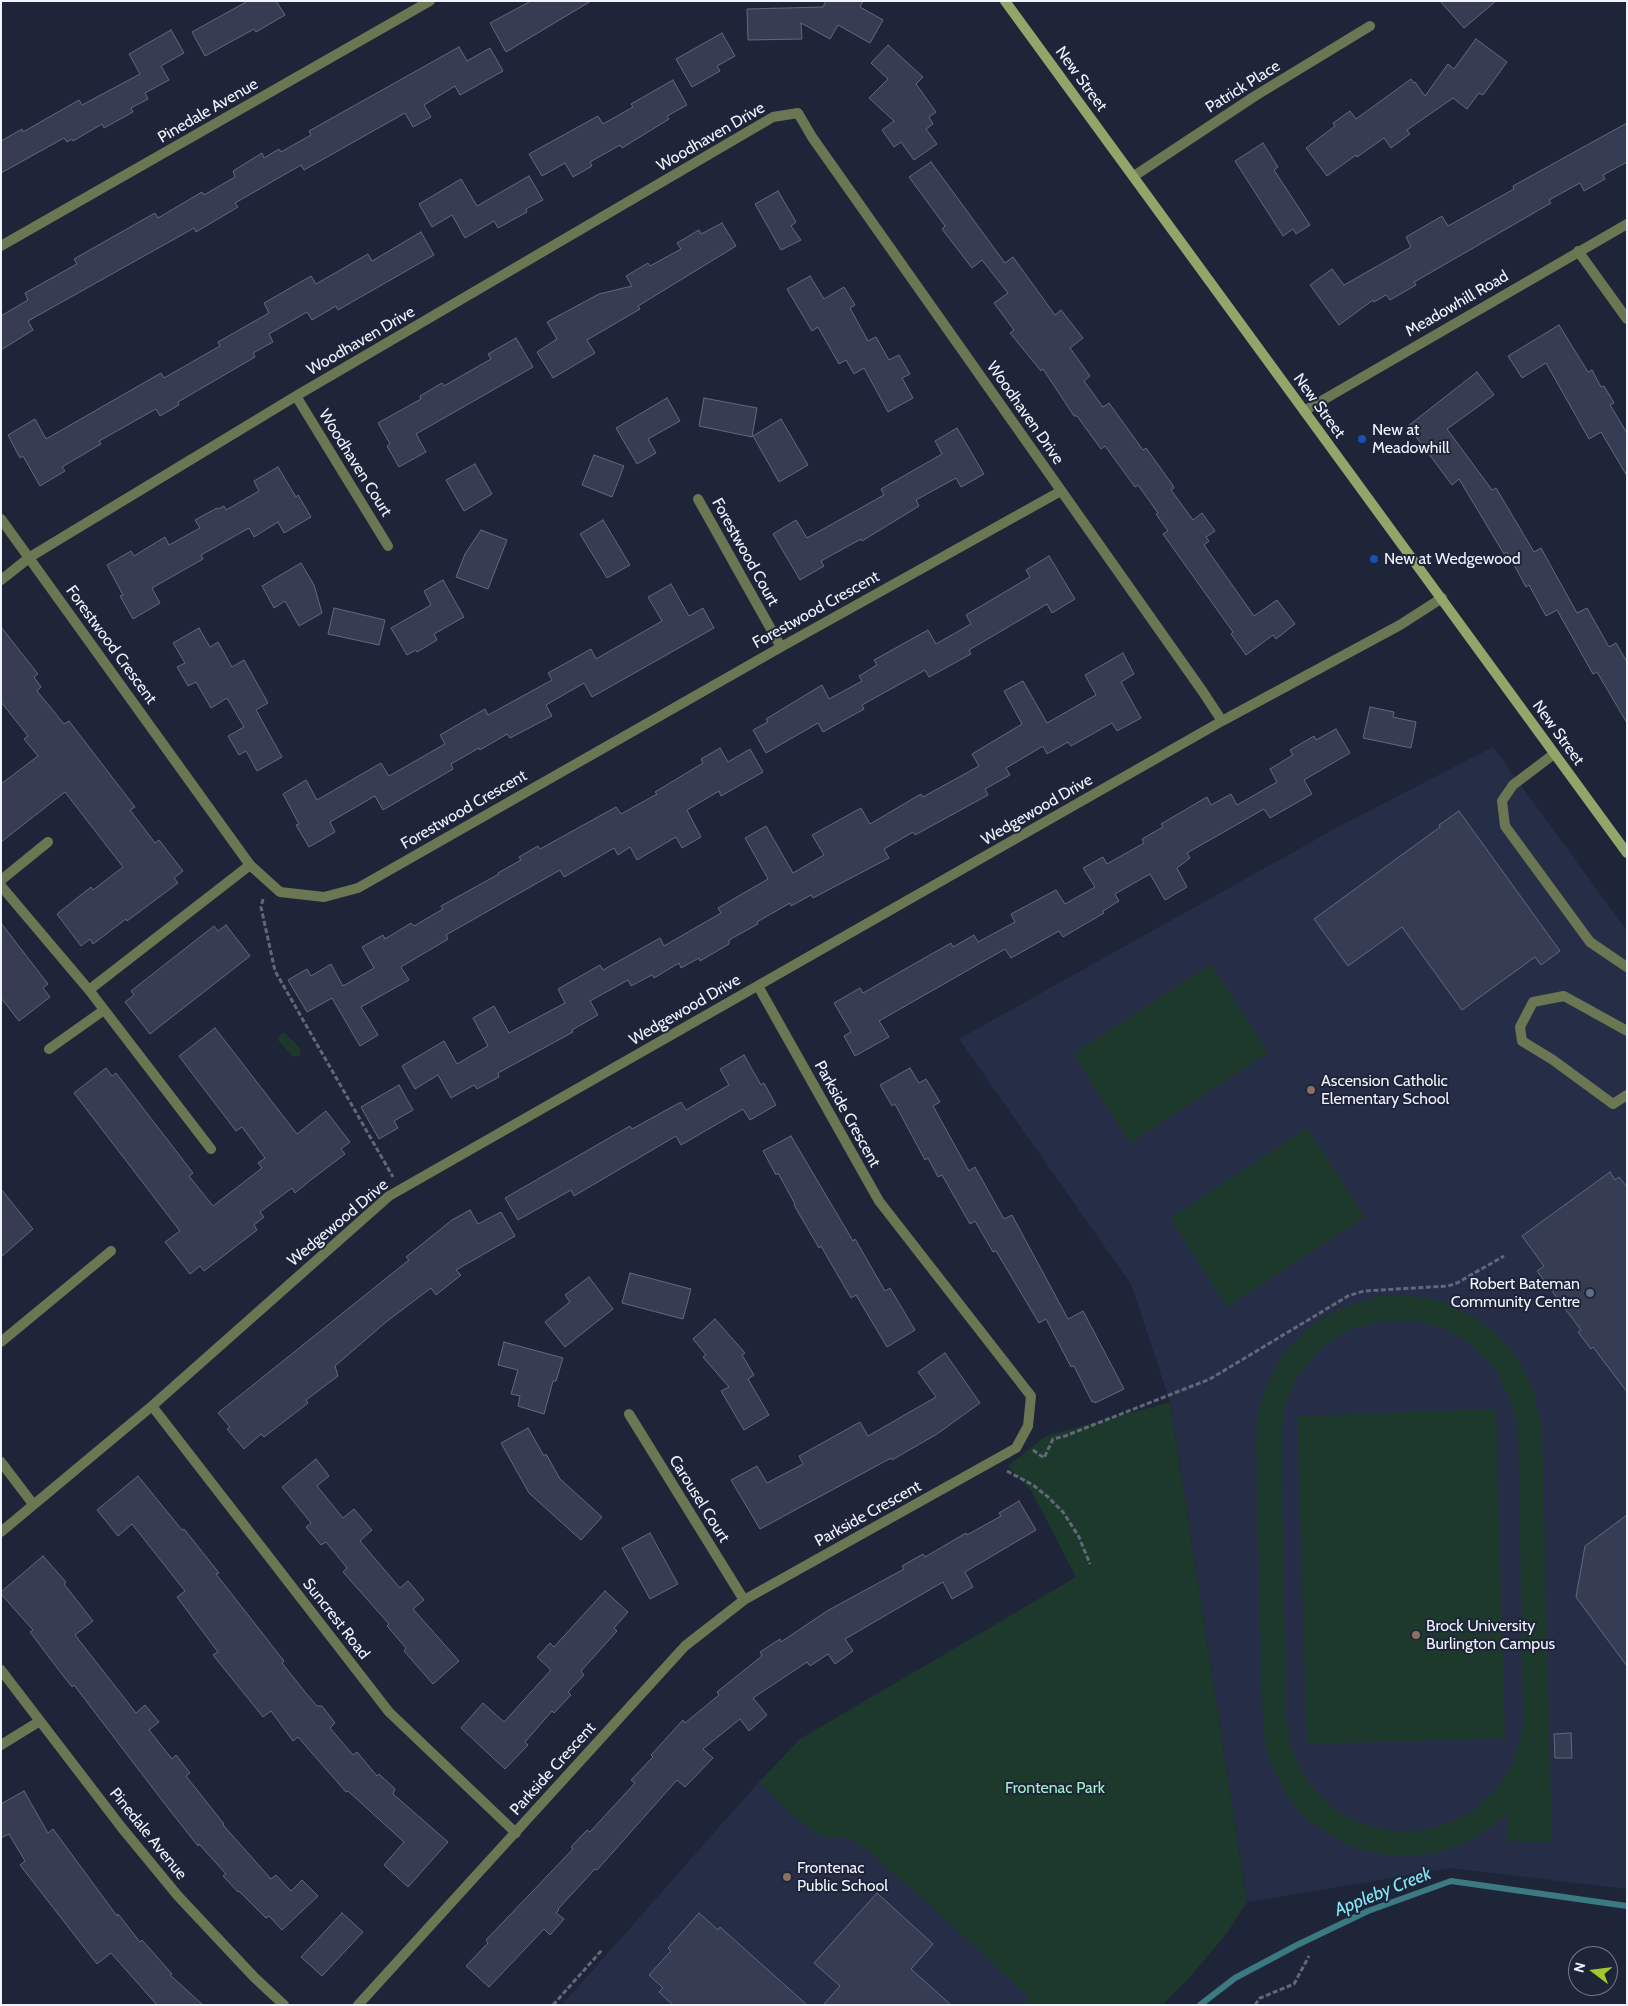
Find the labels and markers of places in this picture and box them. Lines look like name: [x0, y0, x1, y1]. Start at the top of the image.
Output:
place label: New at Meadowhill: [1372, 420, 1449, 458]
marker: New at Meadowhill: [1356, 433, 1368, 445]
place label: New at Wedgewood: [1384, 549, 1521, 569]
marker: New at Wedgewood: [1368, 553, 1380, 565]
place label: Ascension Catholic Elementary School: [1321, 1071, 1449, 1109]
marker: Ascension Catholic Elementary School: [1305, 1084, 1317, 1096]
place label: Robert Bateman Community Centre: [1451, 1274, 1580, 1312]
marker: Robert Bateman Community Centre: [1584, 1287, 1596, 1299]
place label: Brock University Burlington Campus: [1426, 1616, 1555, 1654]
marker: Brock University Burlington Campus: [1410, 1629, 1422, 1641]
place label: Frontenac Public School: [797, 1858, 888, 1896]
marker: Frontenac Public School: [781, 1871, 793, 1883]

